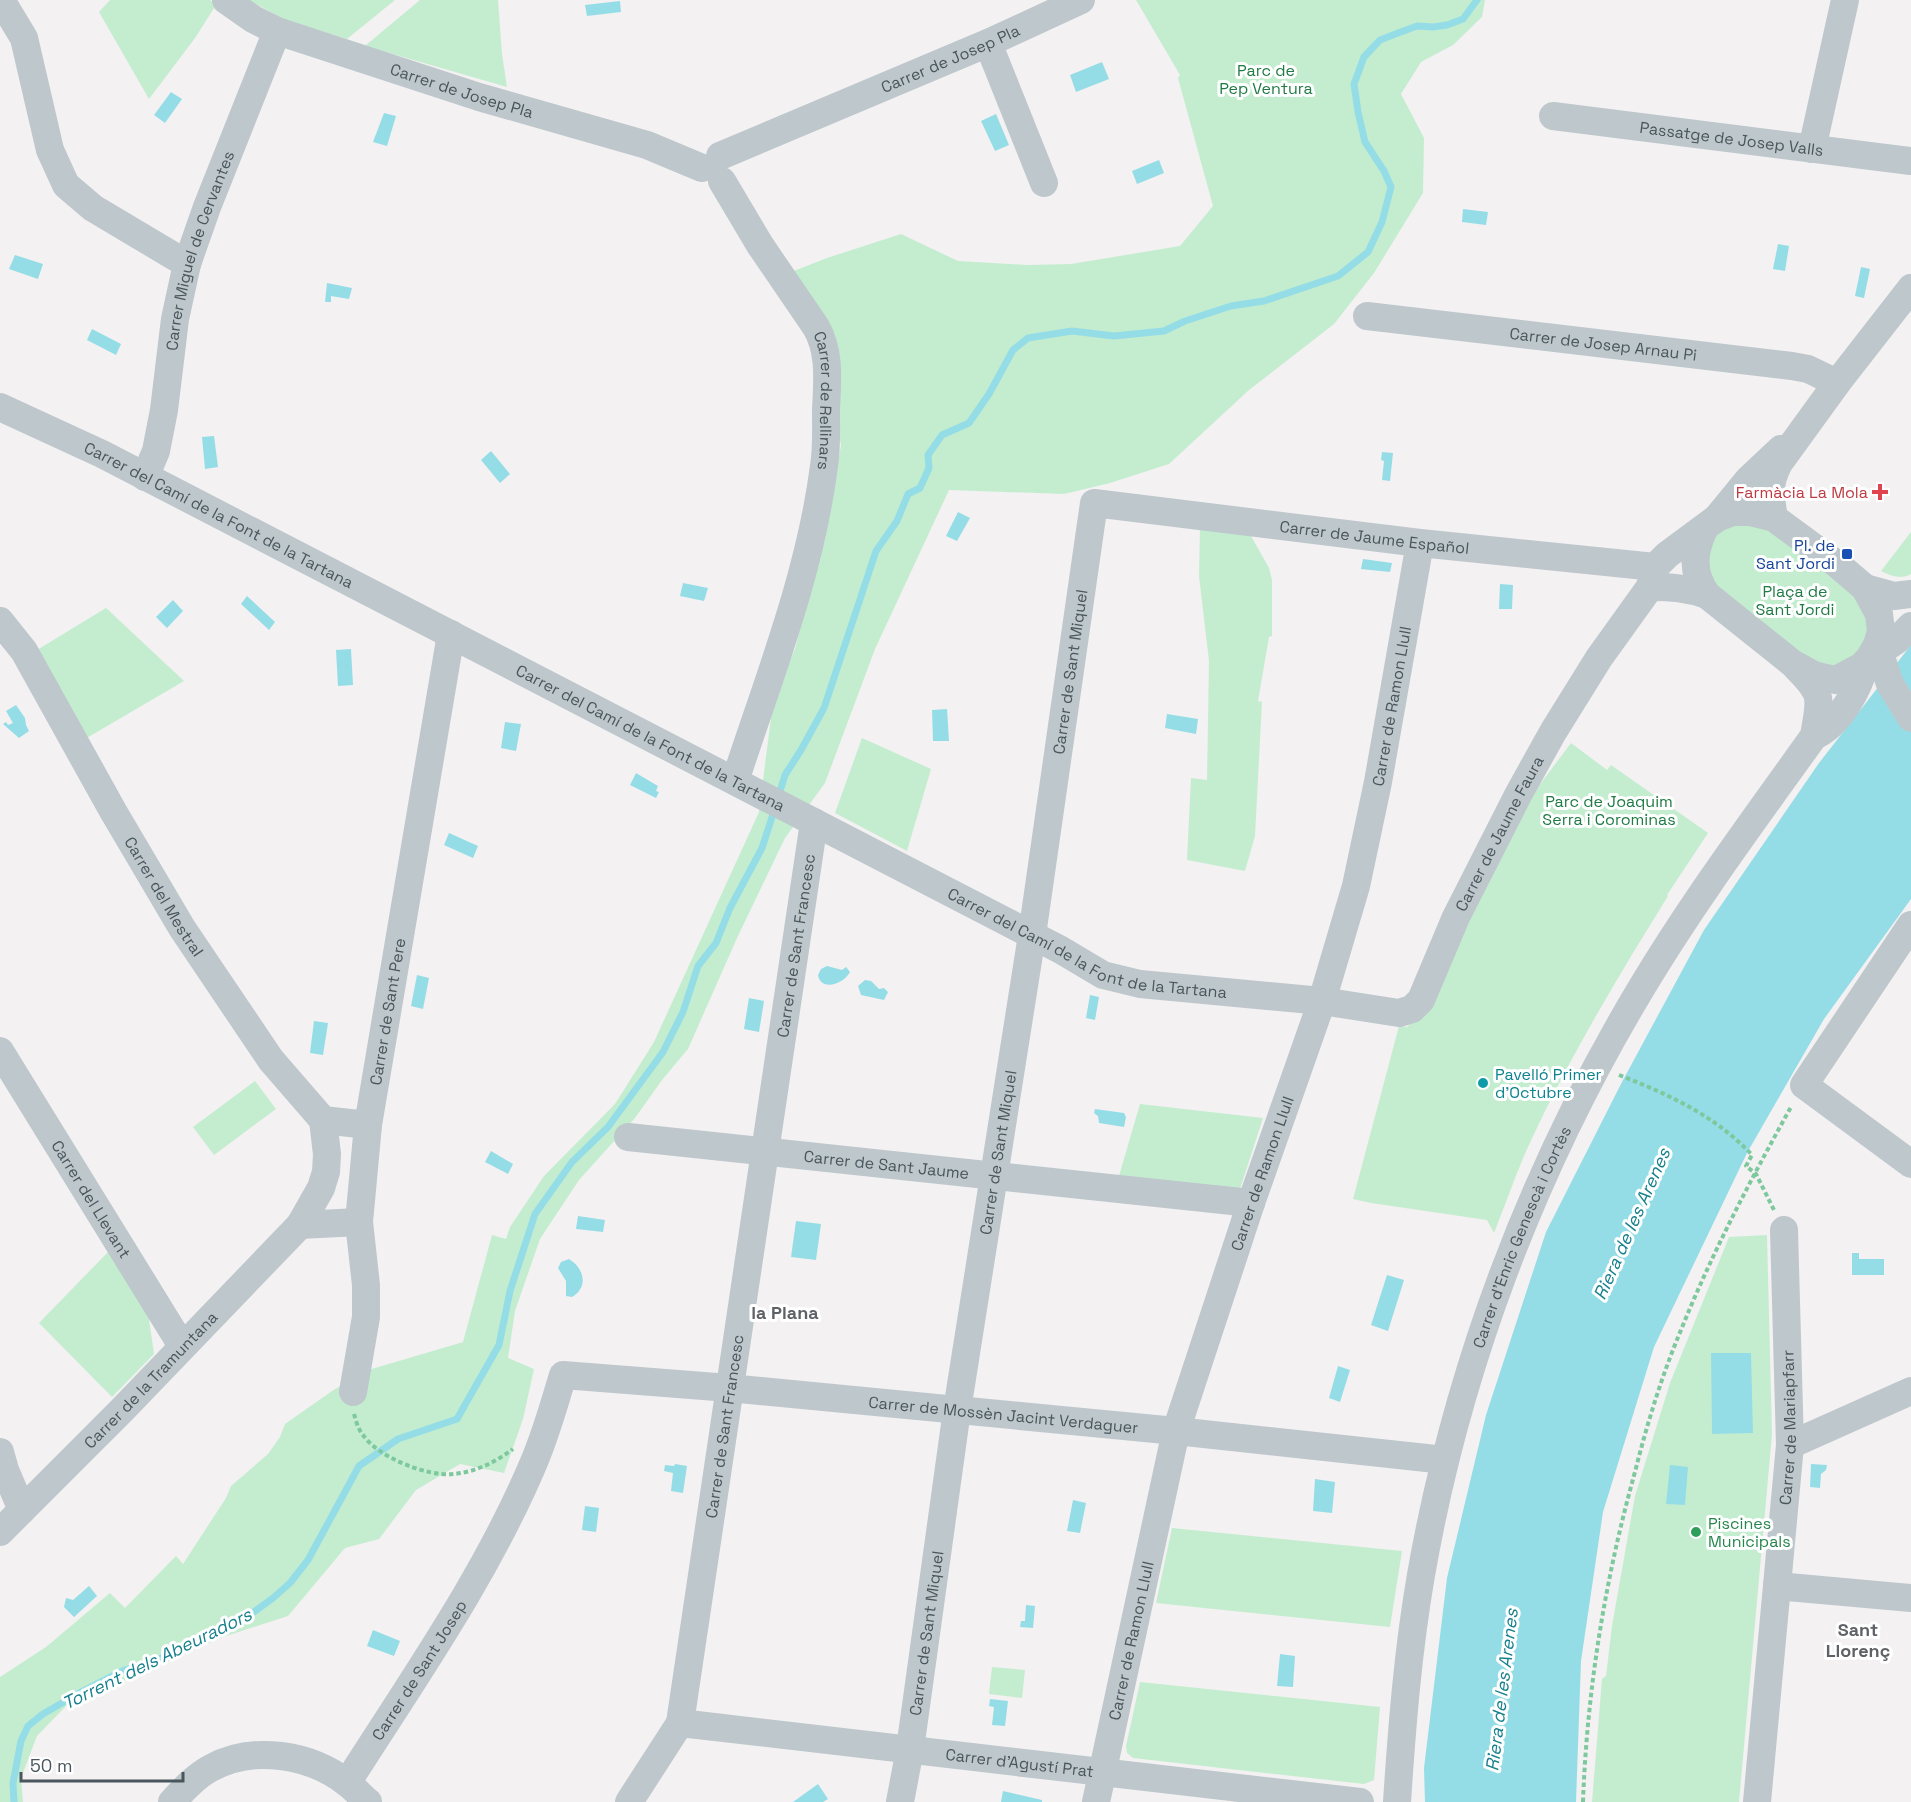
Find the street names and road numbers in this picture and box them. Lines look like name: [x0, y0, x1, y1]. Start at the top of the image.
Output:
street label: Carrer de Josep Pla: [878, 20, 1023, 98]
street label: Carrer de Josep Pla: [387, 59, 536, 123]
street label: Passatge de Josep Valls: [1638, 117, 1825, 161]
street label: Carrer Miguel de Cervantes: [161, 148, 239, 352]
street label: Carrer de Josep Arnau Pi: [1509, 323, 1698, 366]
street label: Carrer de Rellinars: [809, 328, 837, 472]
street label: Carrer del Camí de la Font de la Tartana: [81, 437, 357, 593]
street label: Carrer de Jaume Español: [1278, 516, 1470, 559]
street label: Carrer de Sant Miquel: [1048, 588, 1092, 756]
street label: Carrer de Ramon Llull: [1367, 624, 1416, 788]
street label: Carrer del Camí de la Font de la Tartana: [512, 660, 789, 817]
street label: Carrer de Jaume Faura: [1451, 752, 1549, 915]
street label: Carrer del Mestral: [119, 833, 208, 961]
street label: Carrer de Sant Francesc: [772, 852, 820, 1039]
street label: Carrer del Camí de la Font de la Tartana: [944, 883, 1228, 1003]
street label: Carrer de Sant Pere: [365, 936, 410, 1087]
street label: Carrer de Sant Miquel: [975, 1069, 1022, 1236]
street label: Carrer de Ramon Llull: [1226, 1094, 1299, 1254]
street label: Carrer d'Enric Genescà i Cortès: [1468, 1123, 1576, 1351]
street label: Carrer del Llevant: [47, 1136, 135, 1262]
street label: Carrer de Sant Jaume: [803, 1146, 970, 1184]
street label: Carrer de la Tramuntana: [79, 1307, 222, 1453]
street label: Carrer de Sant Francesc: [701, 1333, 749, 1520]
street label: Carrer de Mariapfarr: [1775, 1350, 1801, 1506]
street label: Carrer de Mossèn Jacint Verdaguer: [868, 1391, 1139, 1438]
street label: Carrer de Sant Miquel: [905, 1549, 948, 1717]
street label: Carrer de Ramon Llull: [1104, 1559, 1159, 1722]
street label: Carrer de Sant Josep: [367, 1596, 472, 1745]
street label: Carrer d'Agustí Prat: [944, 1744, 1095, 1782]

